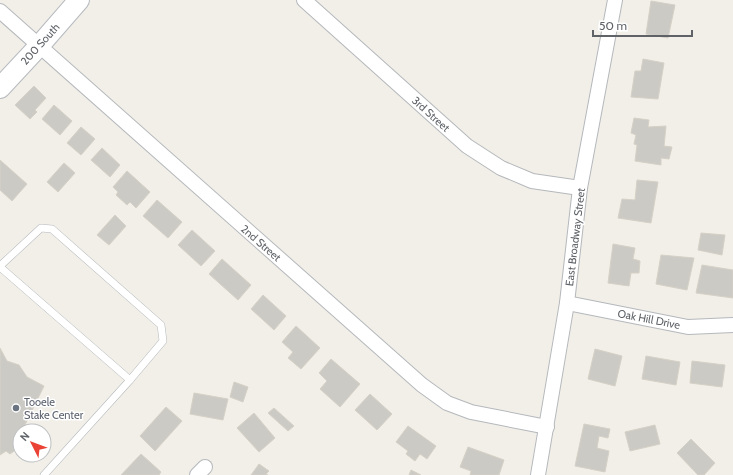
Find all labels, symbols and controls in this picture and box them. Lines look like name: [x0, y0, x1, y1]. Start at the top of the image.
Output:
scale bar: [593, 12, 692, 38]
text: 50 m: [599, 18, 627, 33]
street label: 200 South: [18, 20, 62, 68]
street label: 3rd Street: [409, 93, 453, 135]
street label: East Broadway Street: [562, 187, 588, 287]
street label: 2nd Street: [238, 222, 284, 264]
street label: Oak Hill Drive: [617, 306, 682, 332]
place label: Tooele Stake Center: [24, 395, 84, 422]
marker: Tooele Stake Center: [11, 403, 21, 413]
north arrow: [12, 423, 52, 463]
text: N: [17, 429, 32, 444]

